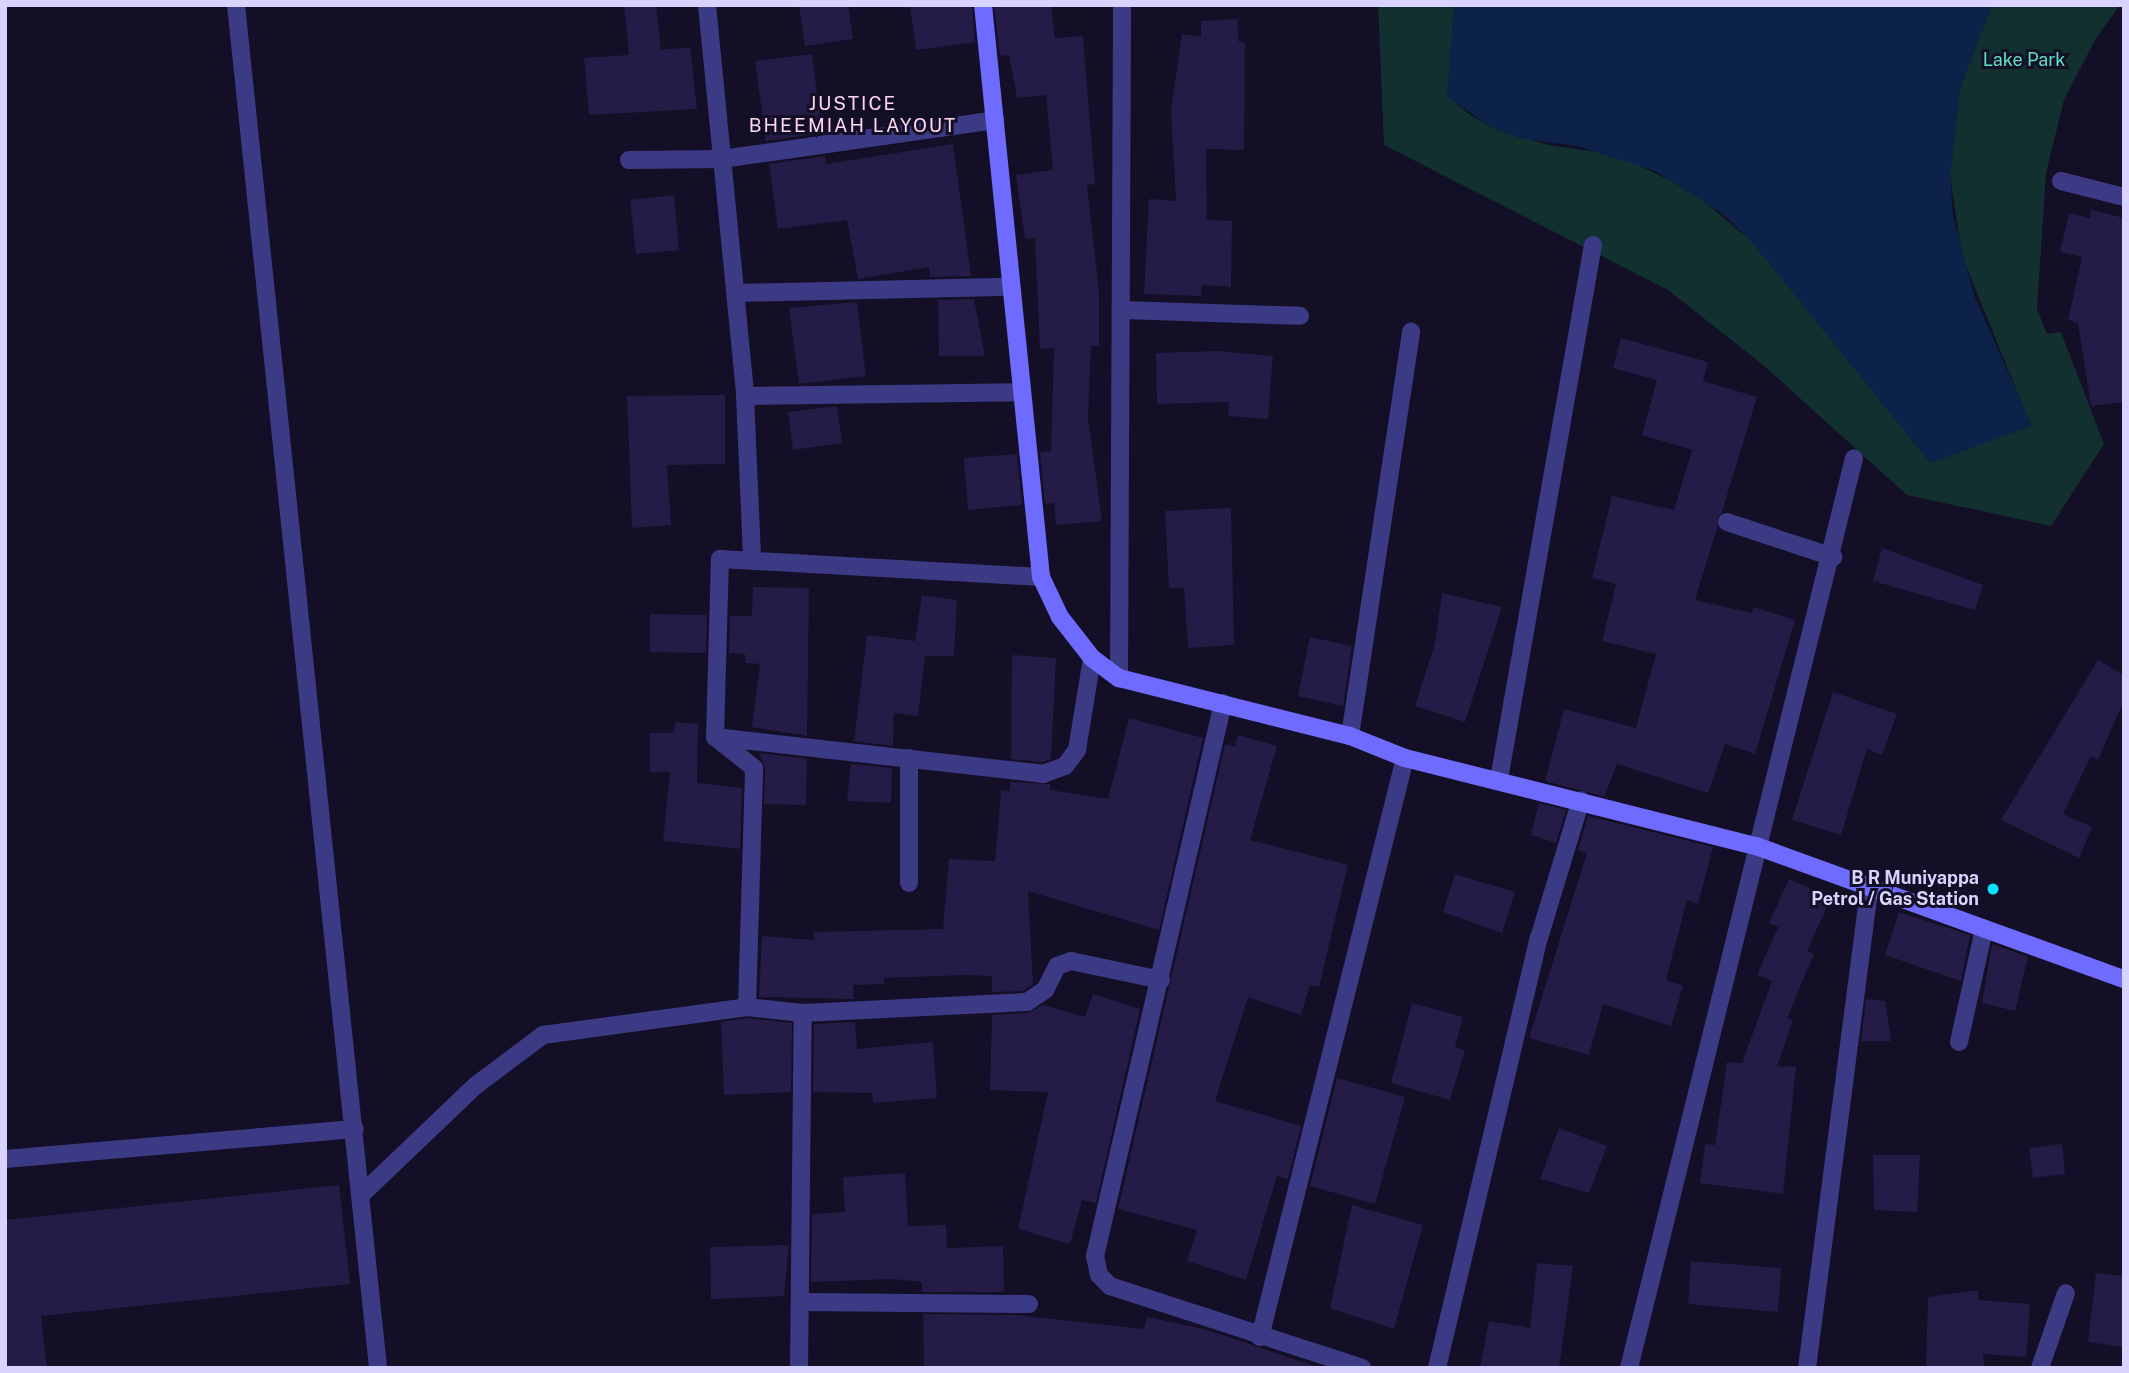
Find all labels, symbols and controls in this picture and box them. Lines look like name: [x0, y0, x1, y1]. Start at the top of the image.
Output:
park label: Lake Park: [1983, 49, 2065, 71]
district label: JUSTICE BHEEMIAH LAYOUT: [751, 93, 955, 137]
place label: B R Muniyappa Petrol / Gas Station: [1811, 868, 1979, 910]
marker: B R Muniyappa Petrol / Gas Station: [1985, 881, 2001, 897]

